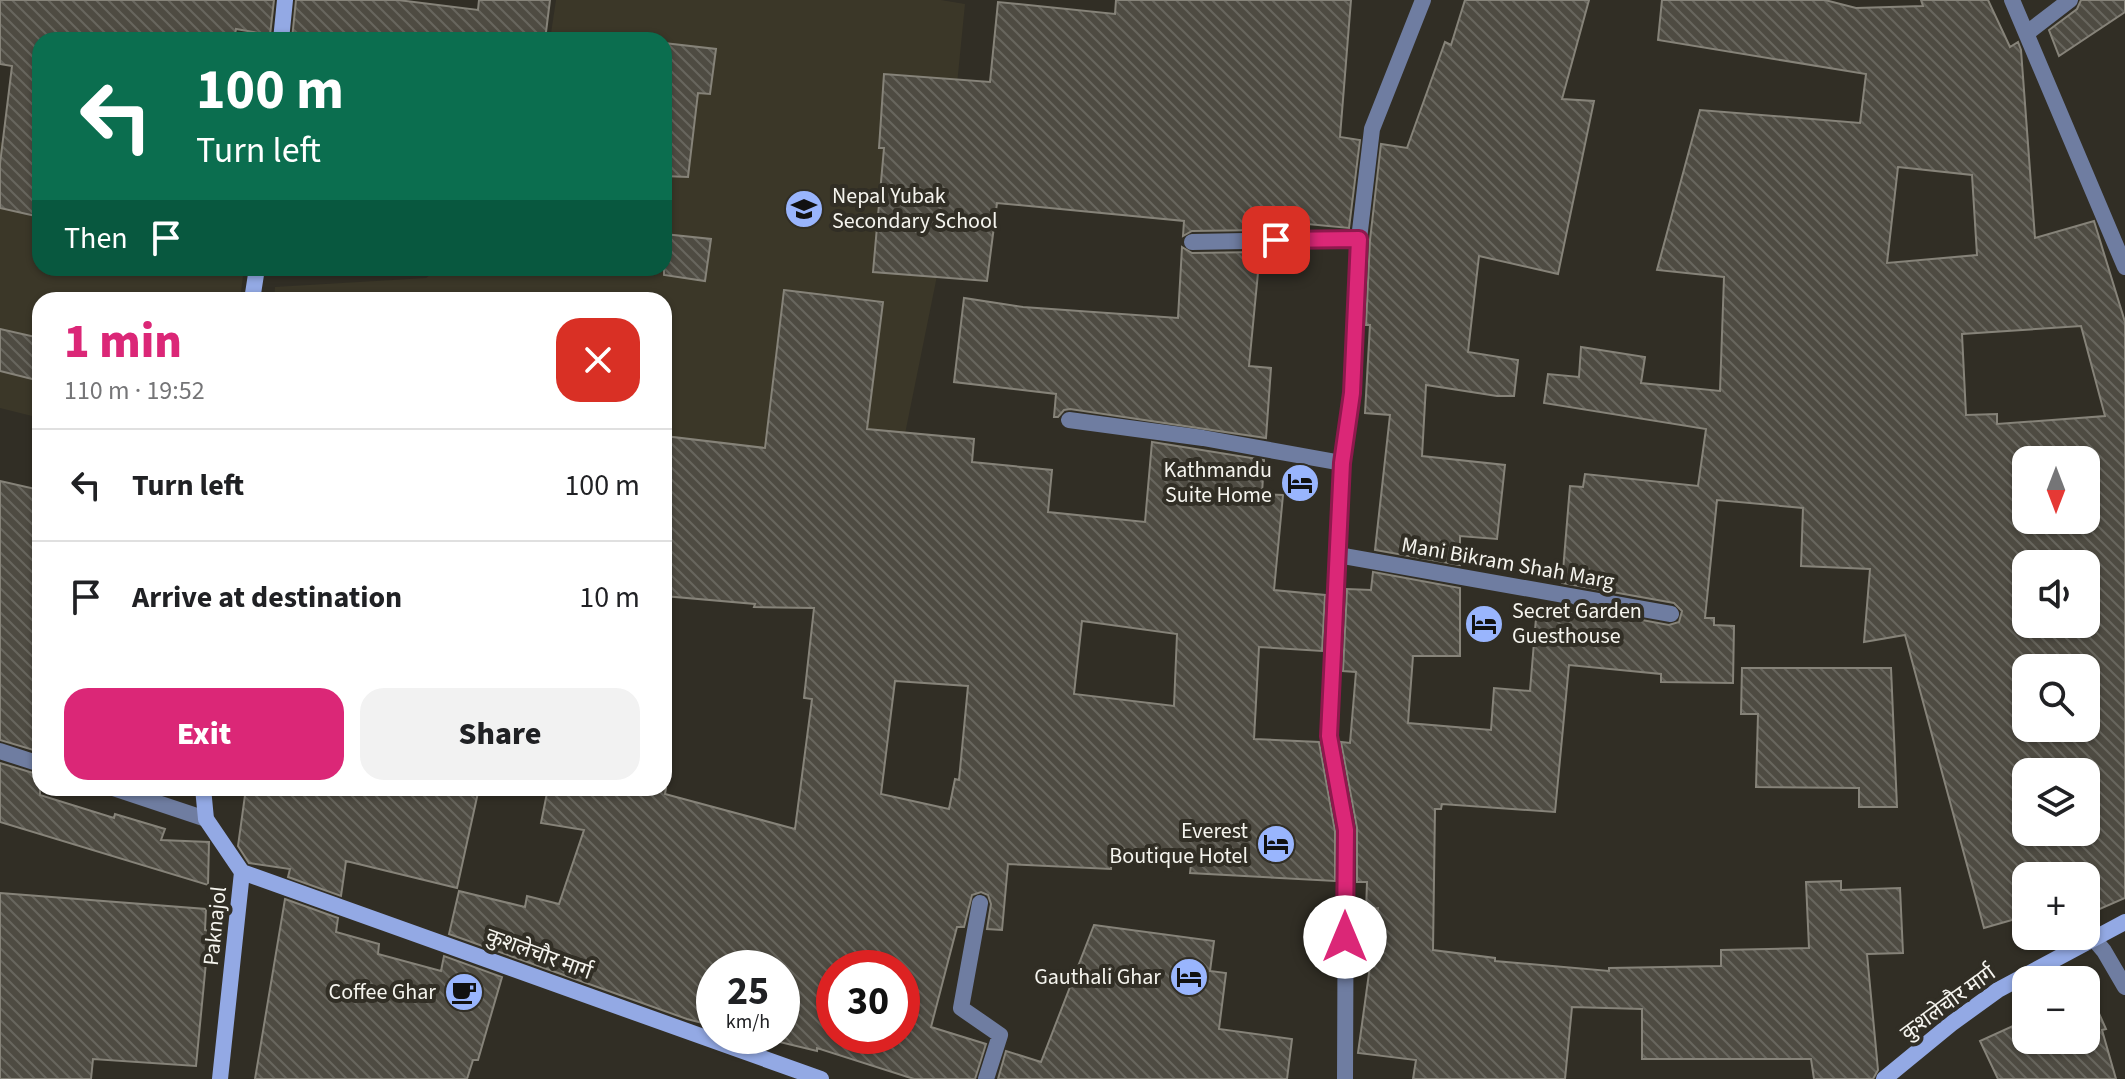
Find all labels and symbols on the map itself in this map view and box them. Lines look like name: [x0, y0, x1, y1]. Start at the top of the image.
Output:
place label: Nepal Yubak Secondary School: [832, 180, 998, 237]
school or university icon: Nepal Yubak Secondary School: [783, 188, 825, 230]
pin: [1242, 206, 1310, 274]
north arrow: [2012, 446, 2100, 534]
place label: Kathmandu Suite Home: [1164, 454, 1272, 511]
hotel icon: Kathmandu Suite Home: [1279, 462, 1321, 504]
street label: Mani Bikram Shah Marg: [1399, 529, 1617, 597]
place label: Secret Garden Guesthouse: [1512, 595, 1642, 652]
hotel icon: Secret Garden Guesthouse: [1463, 603, 1505, 645]
place label: Everest Boutique Hotel: [1109, 815, 1249, 872]
hotel icon: Everest Boutique Hotel: [1255, 823, 1297, 865]
street label: Paknajol: [195, 885, 235, 967]
position arrow: [1303, 895, 1387, 979]
street label: कुशलेचौर मार्ग: [481, 920, 598, 988]
speed limit sign: 30: [816, 950, 920, 1054]
hotel icon: Gauthali Ghar: [1168, 956, 1210, 998]
street label: कुशलेचौर मार्ग: [1894, 957, 2003, 1049]
place label: Gauthali Ghar: [1034, 961, 1161, 993]
cafe icon: Coffee Ghar: [443, 971, 485, 1013]
place label: Coffee Ghar: [329, 976, 436, 1008]

